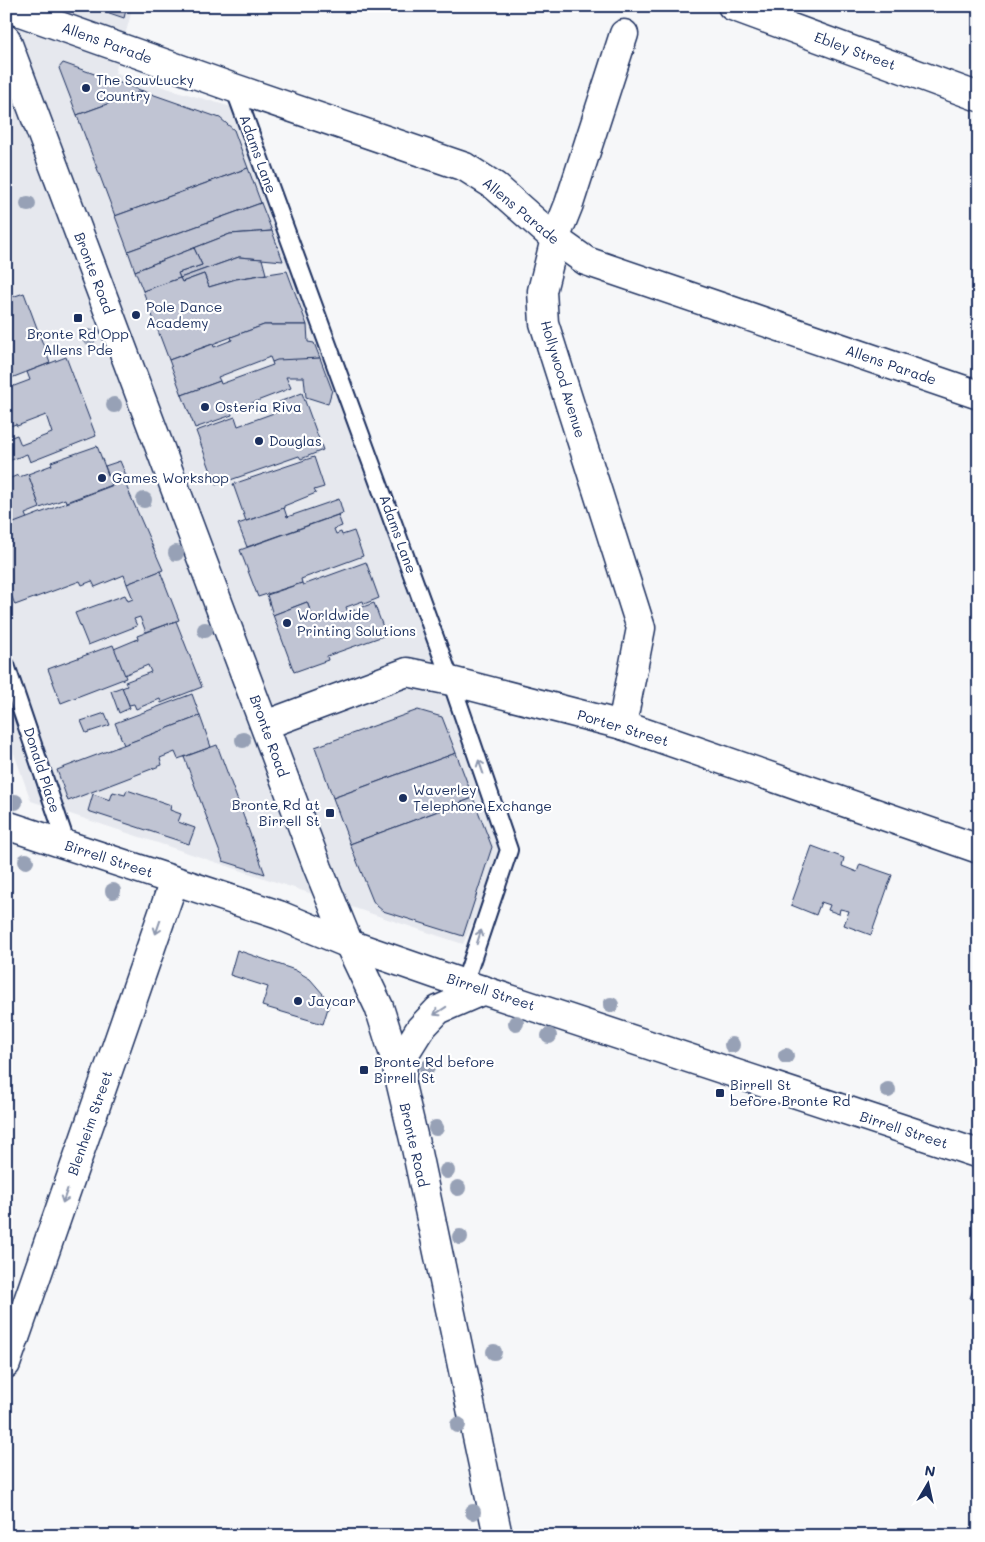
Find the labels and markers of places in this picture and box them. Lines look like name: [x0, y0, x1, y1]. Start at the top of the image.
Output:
place label: The SouvLucky Country: [96, 70, 194, 105]
marker: The SouvLucky Country: [80, 82, 92, 94]
place label: Pole Dance Academy: [146, 297, 223, 332]
marker: Pole Dance Academy: [130, 309, 142, 321]
marker: Bronte Rd Opp Allens Pde: [72, 312, 84, 324]
place label: Bronte Rd Opp Allens Pde: [27, 324, 129, 359]
place label: Osteria Riva: [215, 397, 302, 416]
marker: Osteria Riva: [199, 401, 211, 413]
place label: Douglas: [269, 431, 322, 450]
marker: Douglas: [253, 435, 265, 447]
place label: Games Workshop: [112, 468, 229, 487]
marker: Games Workshop: [96, 472, 108, 484]
place label: Worldwide Printing Solutions: [297, 605, 416, 640]
marker: Worldwide Printing Solutions: [281, 617, 293, 629]
place label: Waverley Telephone Exchange: [413, 780, 552, 815]
marker: Waverley Telephone Exchange: [397, 792, 409, 804]
place label: Bronte Rd at Birrell St: [232, 795, 320, 830]
marker: Bronte Rd at Birrell St: [324, 807, 336, 819]
place label: Jaycar: [308, 991, 356, 1010]
marker: Jaycar: [292, 995, 304, 1007]
place label: Bronte Rd before Birrell St: [374, 1052, 494, 1087]
marker: Bronte Rd before Birrell St: [358, 1064, 370, 1076]
place label: Birrell St before Bronte Rd: [730, 1075, 851, 1110]
marker: Birrell St before Bronte Rd: [714, 1087, 726, 1099]

